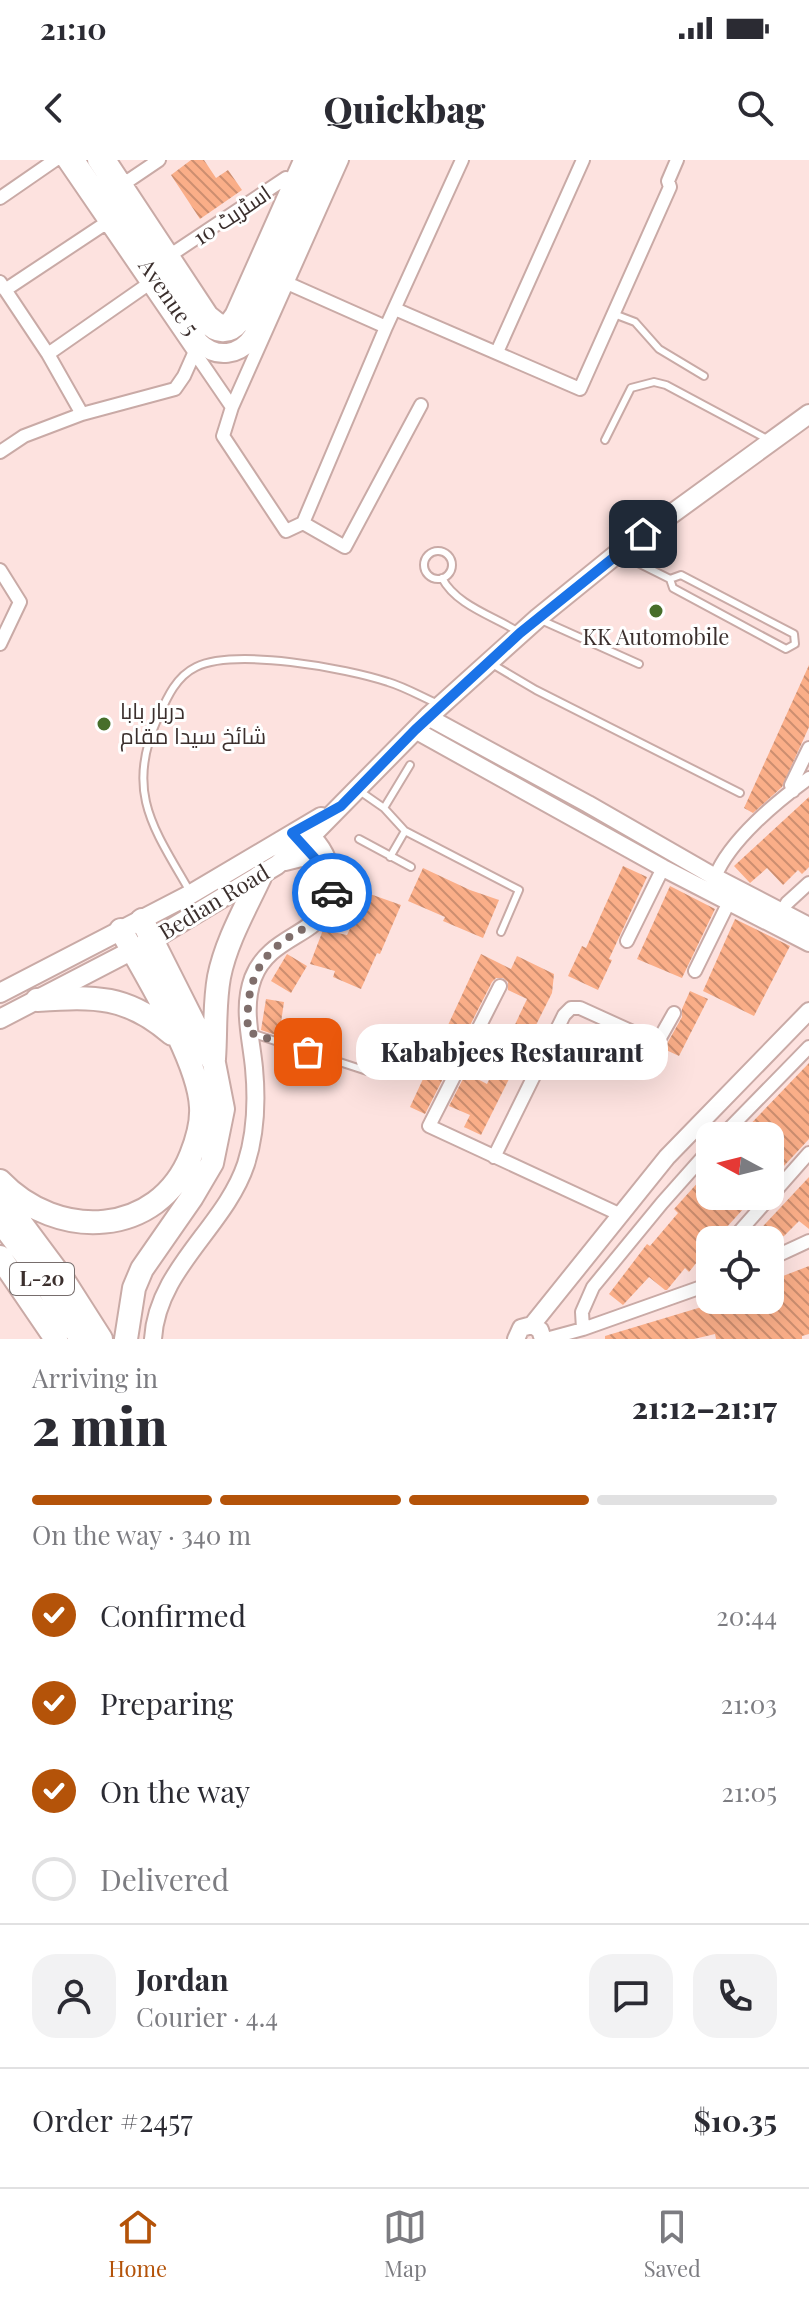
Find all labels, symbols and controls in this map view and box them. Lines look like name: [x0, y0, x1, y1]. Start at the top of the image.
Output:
text: 21:10: [40, 8, 107, 48]
text: Quickbag: [323, 84, 486, 132]
icon: back: [32, 86, 76, 130]
icon: search: [733, 86, 777, 130]
street label: اسٹریٹ 10: [187, 177, 276, 251]
street label: Avenue 5: [132, 251, 207, 341]
pin: [609, 500, 677, 568]
icon: home: [621, 512, 665, 556]
marker: KK Automobile: [647, 602, 665, 620]
place label: KK Automobile: [582, 621, 730, 651]
place label: دربار بابا شائخ سیدا مقام: [120, 695, 266, 752]
marker: دربار بابا شائخ سیدا مقام: [95, 715, 113, 733]
courier: [292, 853, 372, 933]
street label: Bedian Road: [153, 856, 274, 946]
icon: car: [310, 871, 354, 915]
pin: [274, 1018, 342, 1086]
callout: Kababjees Restaurant: [356, 1024, 668, 1080]
icon: bag: [286, 1030, 330, 1074]
text: Kababjees Restaurant: [381, 1034, 643, 1069]
north arrow: [696, 1122, 784, 1210]
map controls: [696, 1122, 784, 1314]
button: locate: [696, 1226, 784, 1314]
road number: L-20: [10, 1263, 74, 1295]
text: Arriving in: [32, 1360, 158, 1395]
text: 21:12–21:17: [632, 1387, 777, 1427]
text: 2 min: [32, 1390, 167, 1459]
text: On the way · 340 m: [32, 1517, 251, 1552]
icon: check: [32, 1593, 76, 1637]
text: Confirmed: [100, 1595, 246, 1635]
text: 20:44: [716, 1598, 777, 1633]
icon: check: [32, 1681, 76, 1725]
text: Preparing: [100, 1683, 233, 1723]
text: 21:03: [721, 1686, 777, 1721]
icon: check: [32, 1769, 76, 1813]
text: On the way: [100, 1771, 250, 1811]
text: 21:05: [722, 1774, 777, 1809]
text: Delivered: [100, 1859, 229, 1899]
button: person: [32, 1954, 116, 2038]
button: chat: [589, 1954, 673, 2038]
button: phone: [693, 1954, 777, 2038]
text: Jordan: [136, 1959, 229, 1999]
text: Courier · 4.4: [136, 1999, 278, 2034]
text: Order #2457: [32, 2100, 193, 2140]
text: $10.35: [693, 2100, 777, 2140]
tab: Home: [108, 2205, 167, 2283]
tab: Map: [383, 2205, 427, 2283]
tab: Saved: [644, 2205, 701, 2283]

